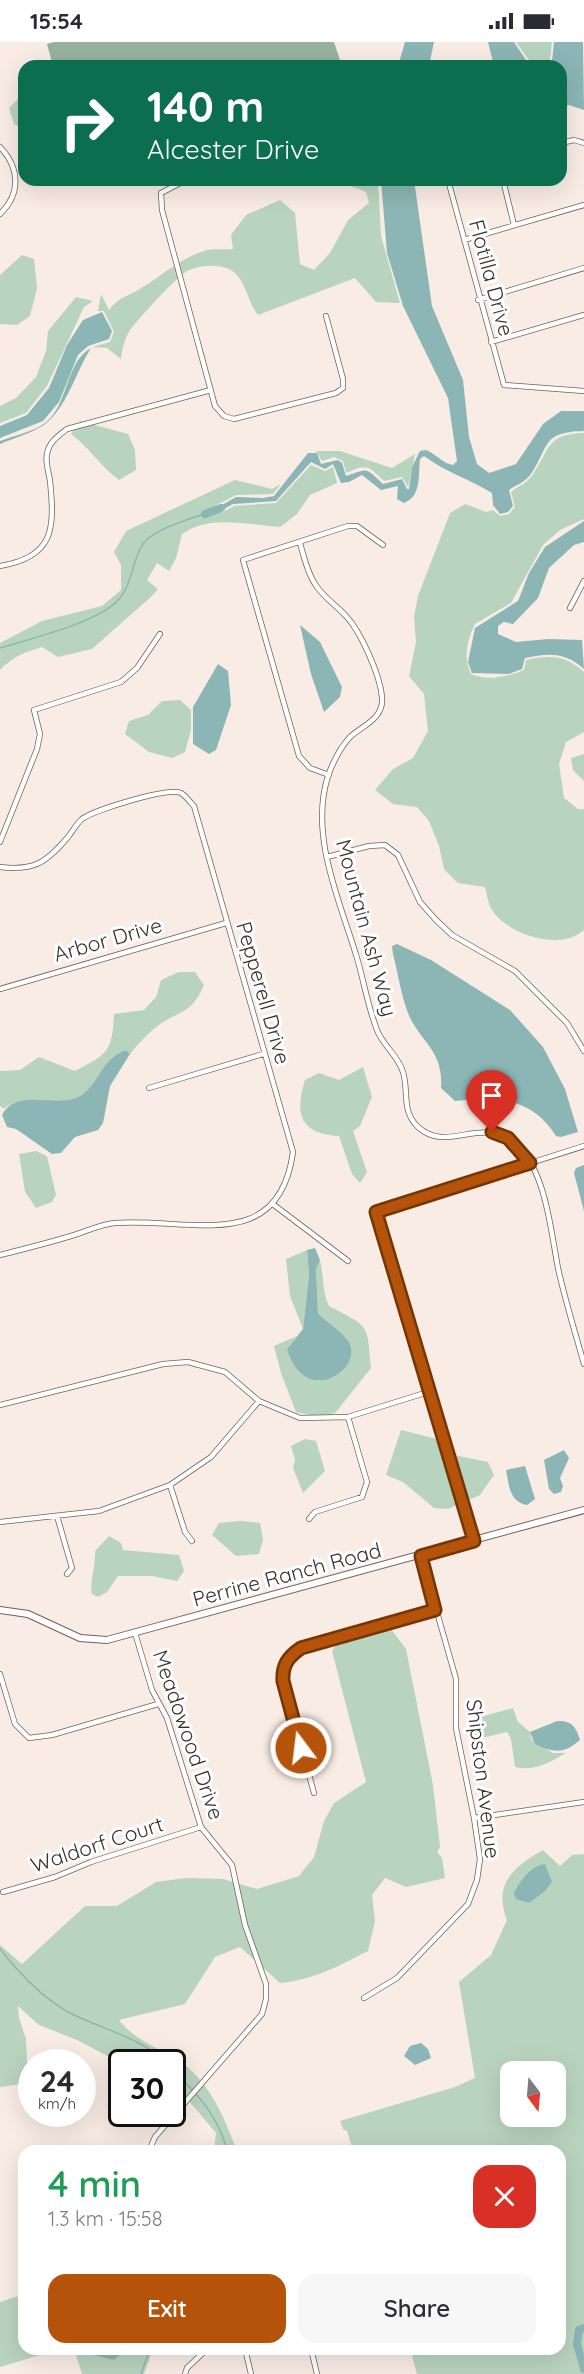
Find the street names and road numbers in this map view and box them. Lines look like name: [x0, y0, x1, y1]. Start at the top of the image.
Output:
street label: Flotilla Drive: [464, 217, 520, 339]
street label: Mountain Ash Way: [331, 836, 403, 1019]
street label: Arbor Drive: [51, 911, 165, 967]
street label: Pepperell Drive: [231, 919, 297, 1067]
street label: Perrine Ranch Road: [190, 1536, 384, 1612]
street label: Meadowood Drive: [148, 1646, 230, 1823]
street label: Shipston Avenue: [461, 1698, 507, 1860]
street label: Waldorf Court: [27, 1810, 166, 1878]

